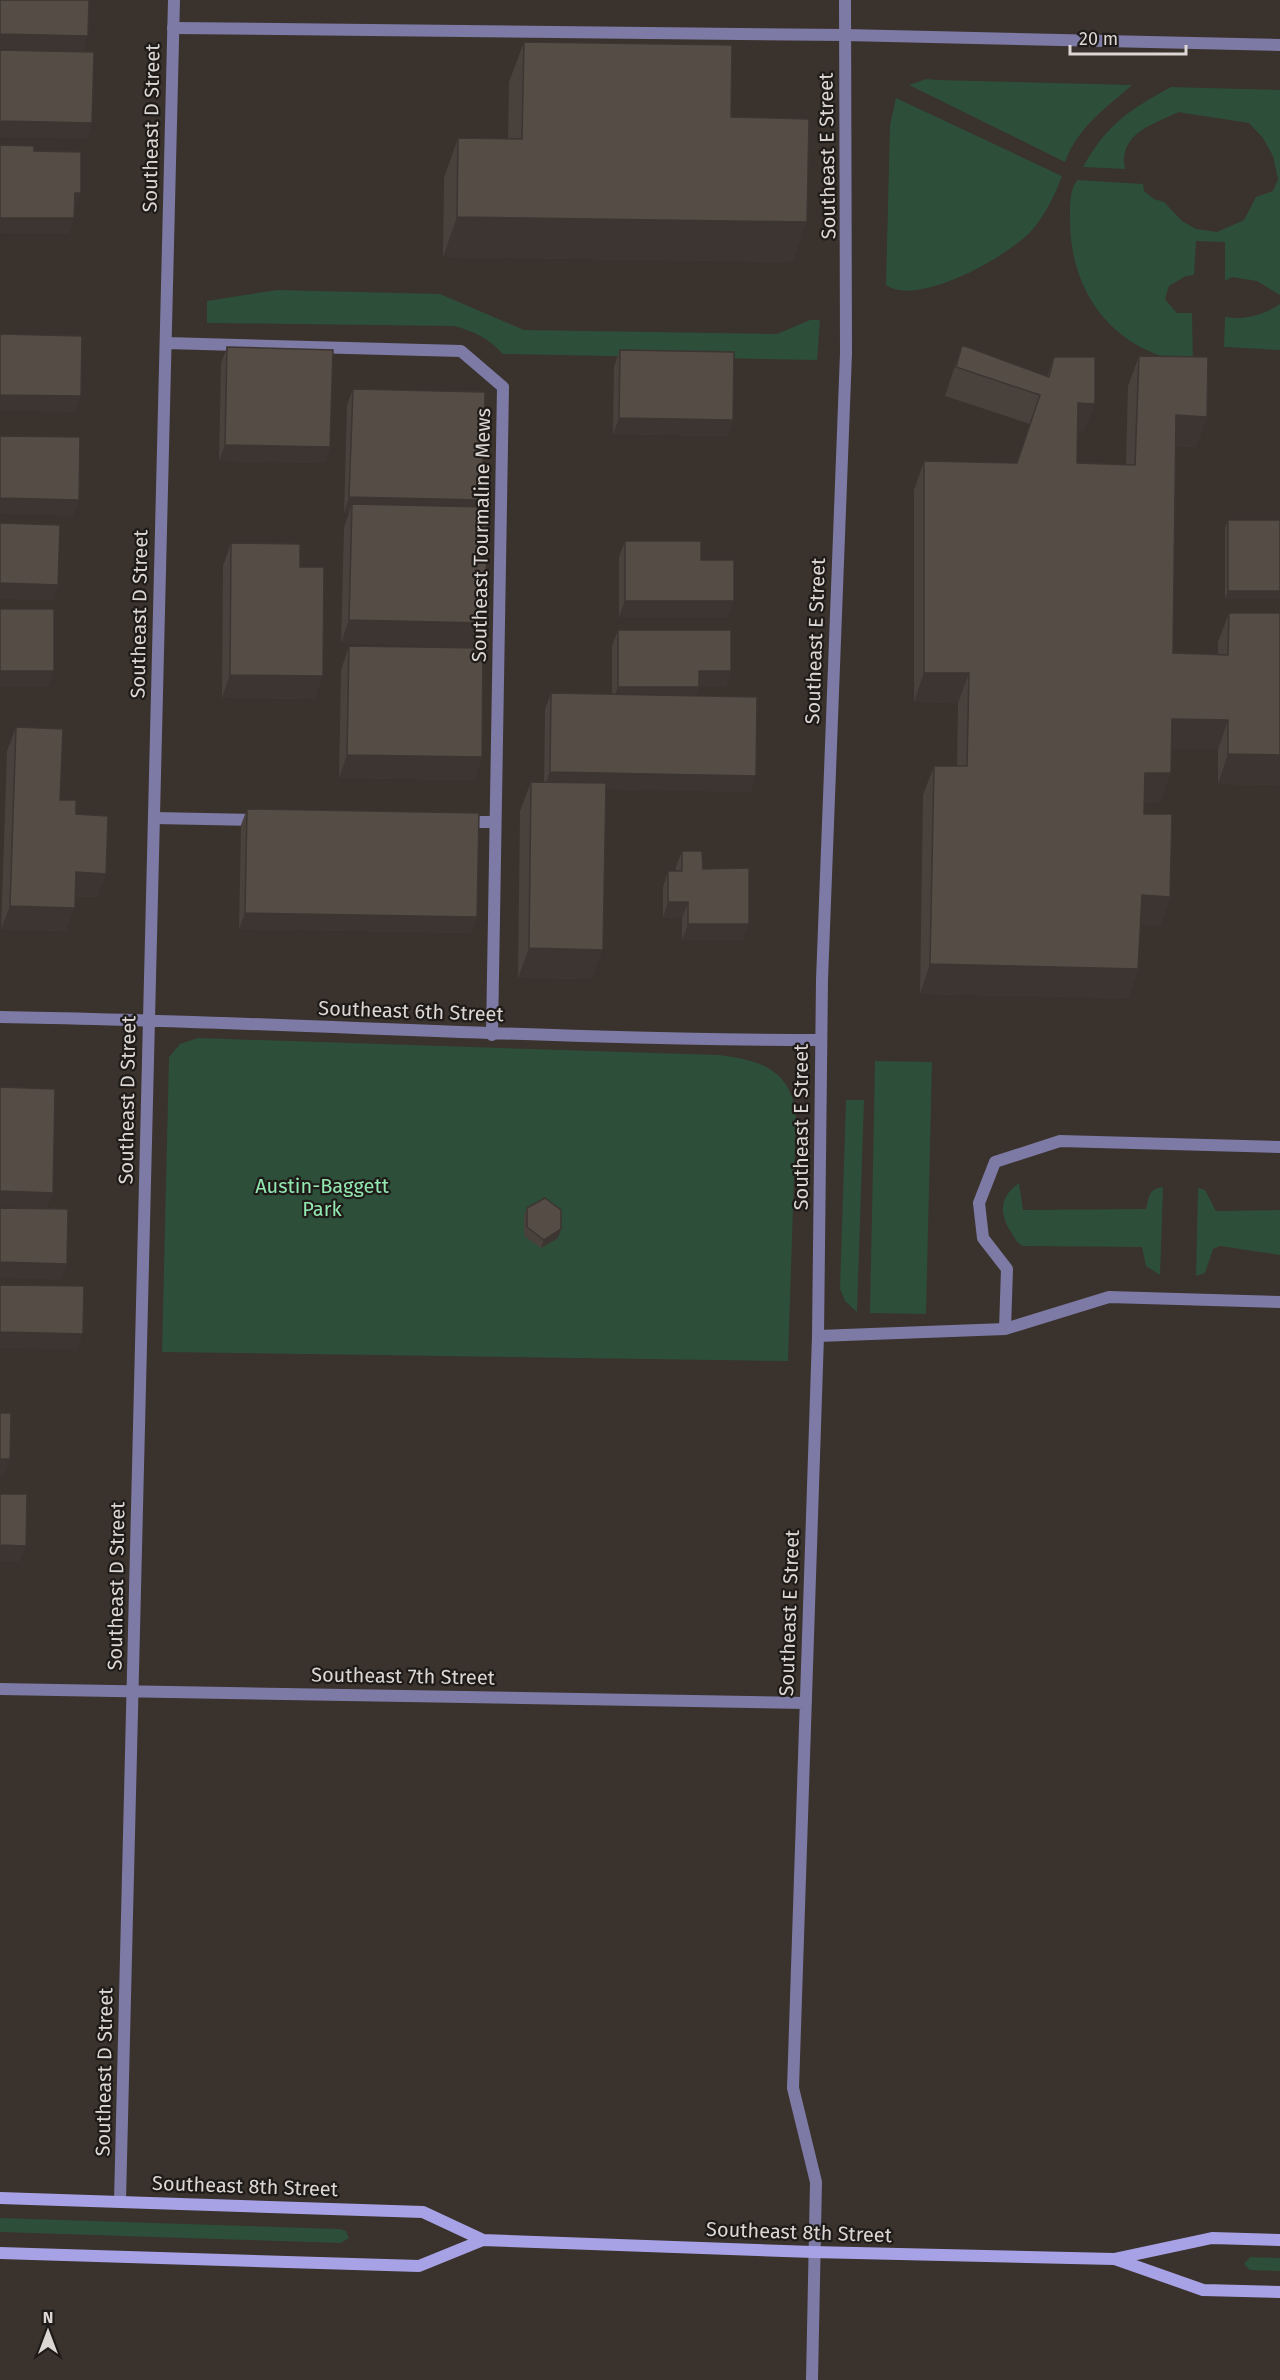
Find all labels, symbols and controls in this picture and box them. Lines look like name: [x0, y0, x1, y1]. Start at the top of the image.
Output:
scale bar: [1070, 18, 1186, 56]
text: 20 m: [1079, 28, 1118, 50]
street label: Southeast D Street: [138, 43, 164, 213]
street label: Southeast E Street: [814, 72, 840, 240]
street label: Southeast Tourmaline Mews: [467, 408, 495, 662]
street label: Southeast D Street: [126, 529, 152, 699]
street label: Southeast E Street: [800, 557, 830, 725]
street label: Southeast 6th Street: [318, 996, 505, 1026]
street label: Southeast D Street: [114, 1015, 140, 1185]
street label: Southeast E Street: [789, 1043, 813, 1210]
park label: Austin-Baggett Park: [255, 1174, 390, 1221]
street label: Southeast D Street: [103, 1501, 129, 1671]
street label: Southeast E Street: [774, 1529, 804, 1697]
street label: Southeast 7th Street: [311, 1662, 496, 1690]
street label: Southeast D Street: [91, 1987, 117, 2157]
street label: Southeast 8th Street: [152, 2171, 339, 2201]
street label: Southeast 8th Street: [706, 2217, 893, 2247]
north arrow: [18, 2302, 78, 2362]
text: N: [43, 2308, 53, 2327]

